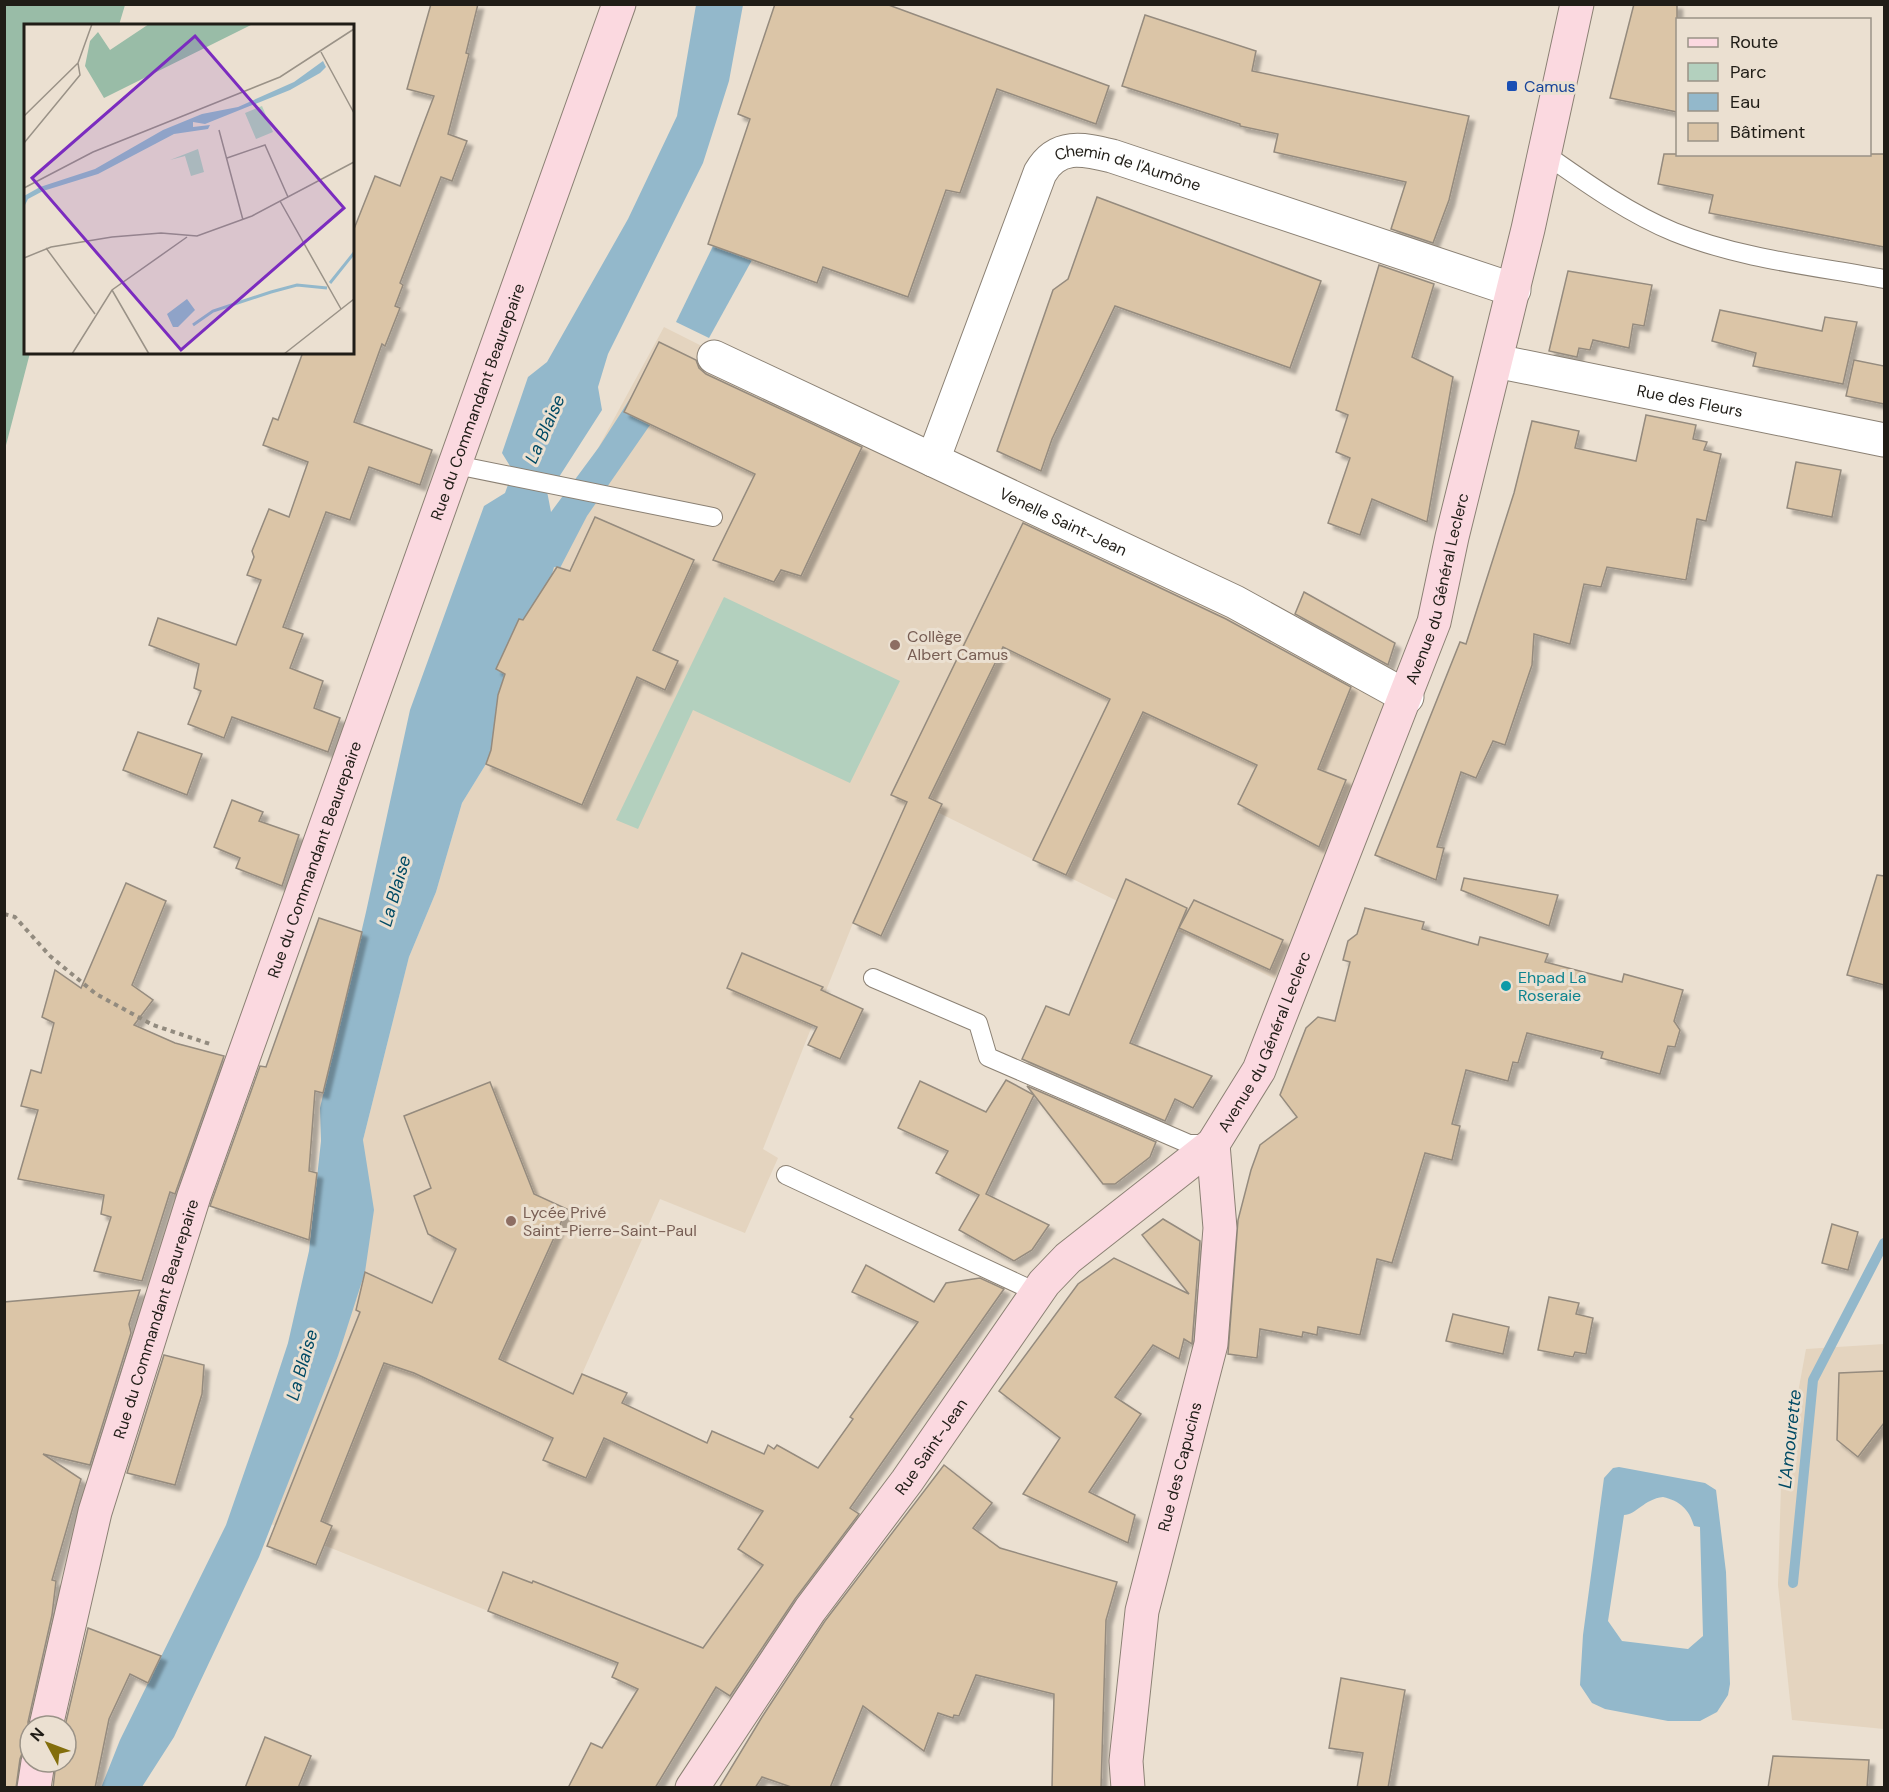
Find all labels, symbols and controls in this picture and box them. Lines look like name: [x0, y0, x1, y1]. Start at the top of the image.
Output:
legend: [1676, 18, 1871, 156]
inset map: [24, 24, 354, 354]
text: Route: [1730, 30, 1778, 54]
text: Parc: [1730, 60, 1766, 84]
place label: Camus: [1524, 76, 1576, 97]
marker: Camus: [1505, 79, 1519, 93]
text: Eau: [1730, 90, 1760, 114]
text: Bâtiment: [1730, 120, 1805, 144]
street label: Chemin de l'Aumône: [1051, 140, 1204, 196]
street label: Rue du Commandant Beaurepaire: [426, 281, 530, 523]
street label: Rue des Fleurs: [1635, 380, 1745, 422]
water label: La Blaise: [519, 391, 571, 467]
street label: Venelle Saint-Jean: [996, 483, 1130, 561]
street label: Avenue du Général Leclerc: [1401, 491, 1473, 687]
place label: Collège Albert Camus: [907, 626, 1008, 665]
marker: Collège Albert Camus: [888, 638, 902, 652]
street label: Rue du Commandant Beaurepaire: [263, 738, 366, 981]
water label: La Blaise: [373, 853, 417, 929]
street label: Avenue du Général Leclerc: [1213, 948, 1315, 1136]
place label: Ehpad La Roseraie: [1518, 967, 1586, 1006]
marker: Ehpad La Roseraie: [1499, 979, 1513, 993]
street label: Rue du Commandant Beaurepaire: [109, 1196, 203, 1441]
place label: Lycée Privé Saint-Pierre-Saint-Paul: [523, 1202, 697, 1241]
marker: Lycée Privé Saint-Pierre-Saint-Paul: [504, 1214, 518, 1228]
water label: La Blaise: [280, 1327, 324, 1403]
water label: L'Amourette: [1773, 1388, 1807, 1490]
street label: Rue Saint-Jean: [890, 1394, 972, 1499]
street label: Rue des Capucins: [1153, 1400, 1207, 1534]
north arrow: [18, 1714, 78, 1774]
text: N: [25, 1723, 49, 1746]

